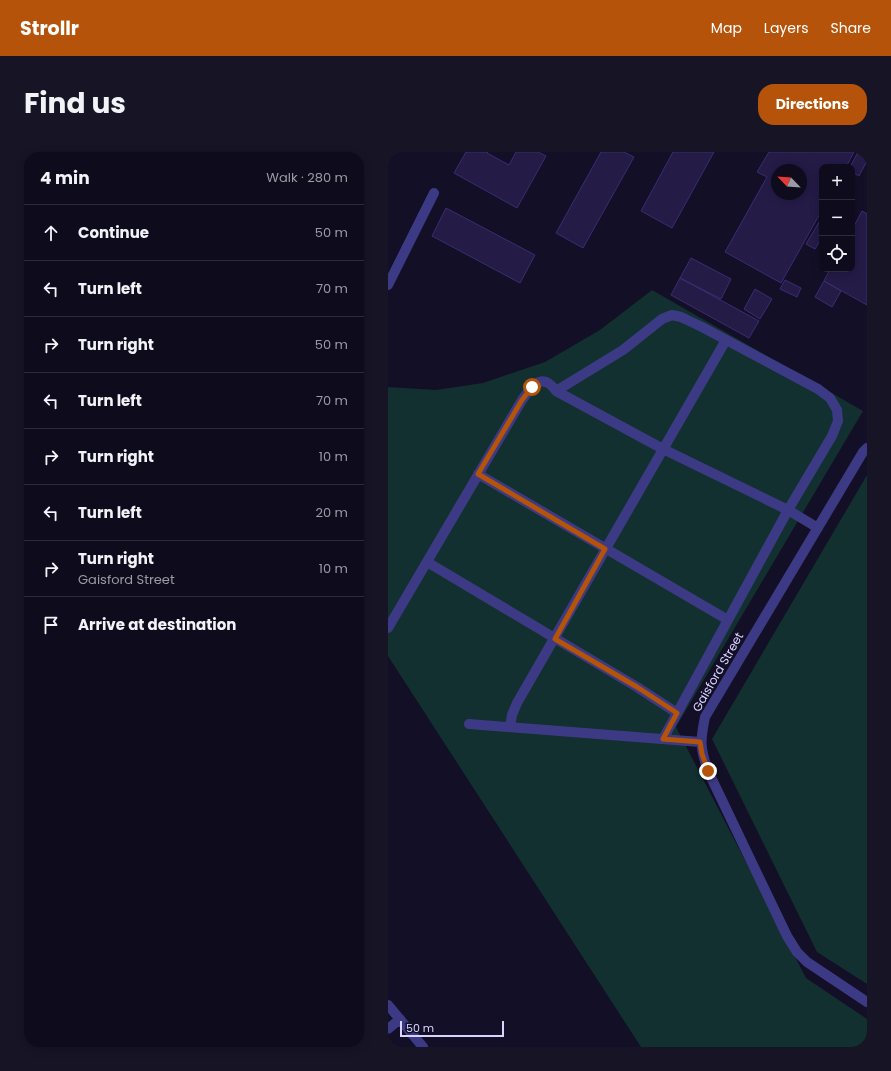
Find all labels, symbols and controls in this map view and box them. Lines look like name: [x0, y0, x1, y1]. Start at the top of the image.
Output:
text: Strollr: [20, 15, 79, 42]
text: Map: [711, 18, 742, 38]
text: Layers: [764, 18, 808, 38]
text: Share: [830, 18, 871, 38]
text: Find us: [24, 84, 126, 123]
button: Directions: [758, 84, 867, 125]
north arrow: [771, 164, 807, 200]
map controls: [819, 164, 855, 272]
button: +: [819, 164, 855, 200]
text: 4 min: [40, 166, 90, 190]
text: Walk · 280 m: [266, 168, 348, 187]
button: −: [819, 200, 855, 236]
icon: ahead: [40, 222, 62, 244]
text: Continue: [78, 222, 149, 243]
text: 50 m: [315, 223, 348, 242]
button: locate: [819, 236, 855, 272]
icon: left: [40, 278, 62, 300]
text: Turn left: [78, 278, 142, 299]
text: 70 m: [316, 279, 348, 298]
icon: right: [40, 334, 62, 356]
text: Turn right: [78, 334, 154, 355]
text: 50 m: [315, 335, 348, 354]
route start: [523, 378, 541, 396]
icon: left: [40, 390, 62, 412]
text: Turn left: [78, 390, 142, 411]
text: 70 m: [316, 391, 348, 410]
icon: right: [40, 446, 62, 468]
text: Turn right: [78, 446, 154, 467]
text: 10 m: [319, 447, 348, 466]
icon: left: [40, 502, 62, 524]
text: Turn left: [78, 502, 142, 523]
text: 20 m: [315, 503, 348, 522]
text: Turn right: [78, 548, 154, 569]
icon: right: [40, 558, 62, 580]
text: 10 m: [319, 559, 348, 578]
text: Gaisford Street: [78, 570, 175, 589]
icon: arrive: [40, 614, 62, 636]
text: Arrive at destination: [78, 614, 236, 635]
street label: Gaisford Street: [688, 629, 747, 715]
route end: [699, 762, 717, 780]
scale bar: [400, 1019, 504, 1038]
text: 50 m: [406, 1020, 434, 1036]

